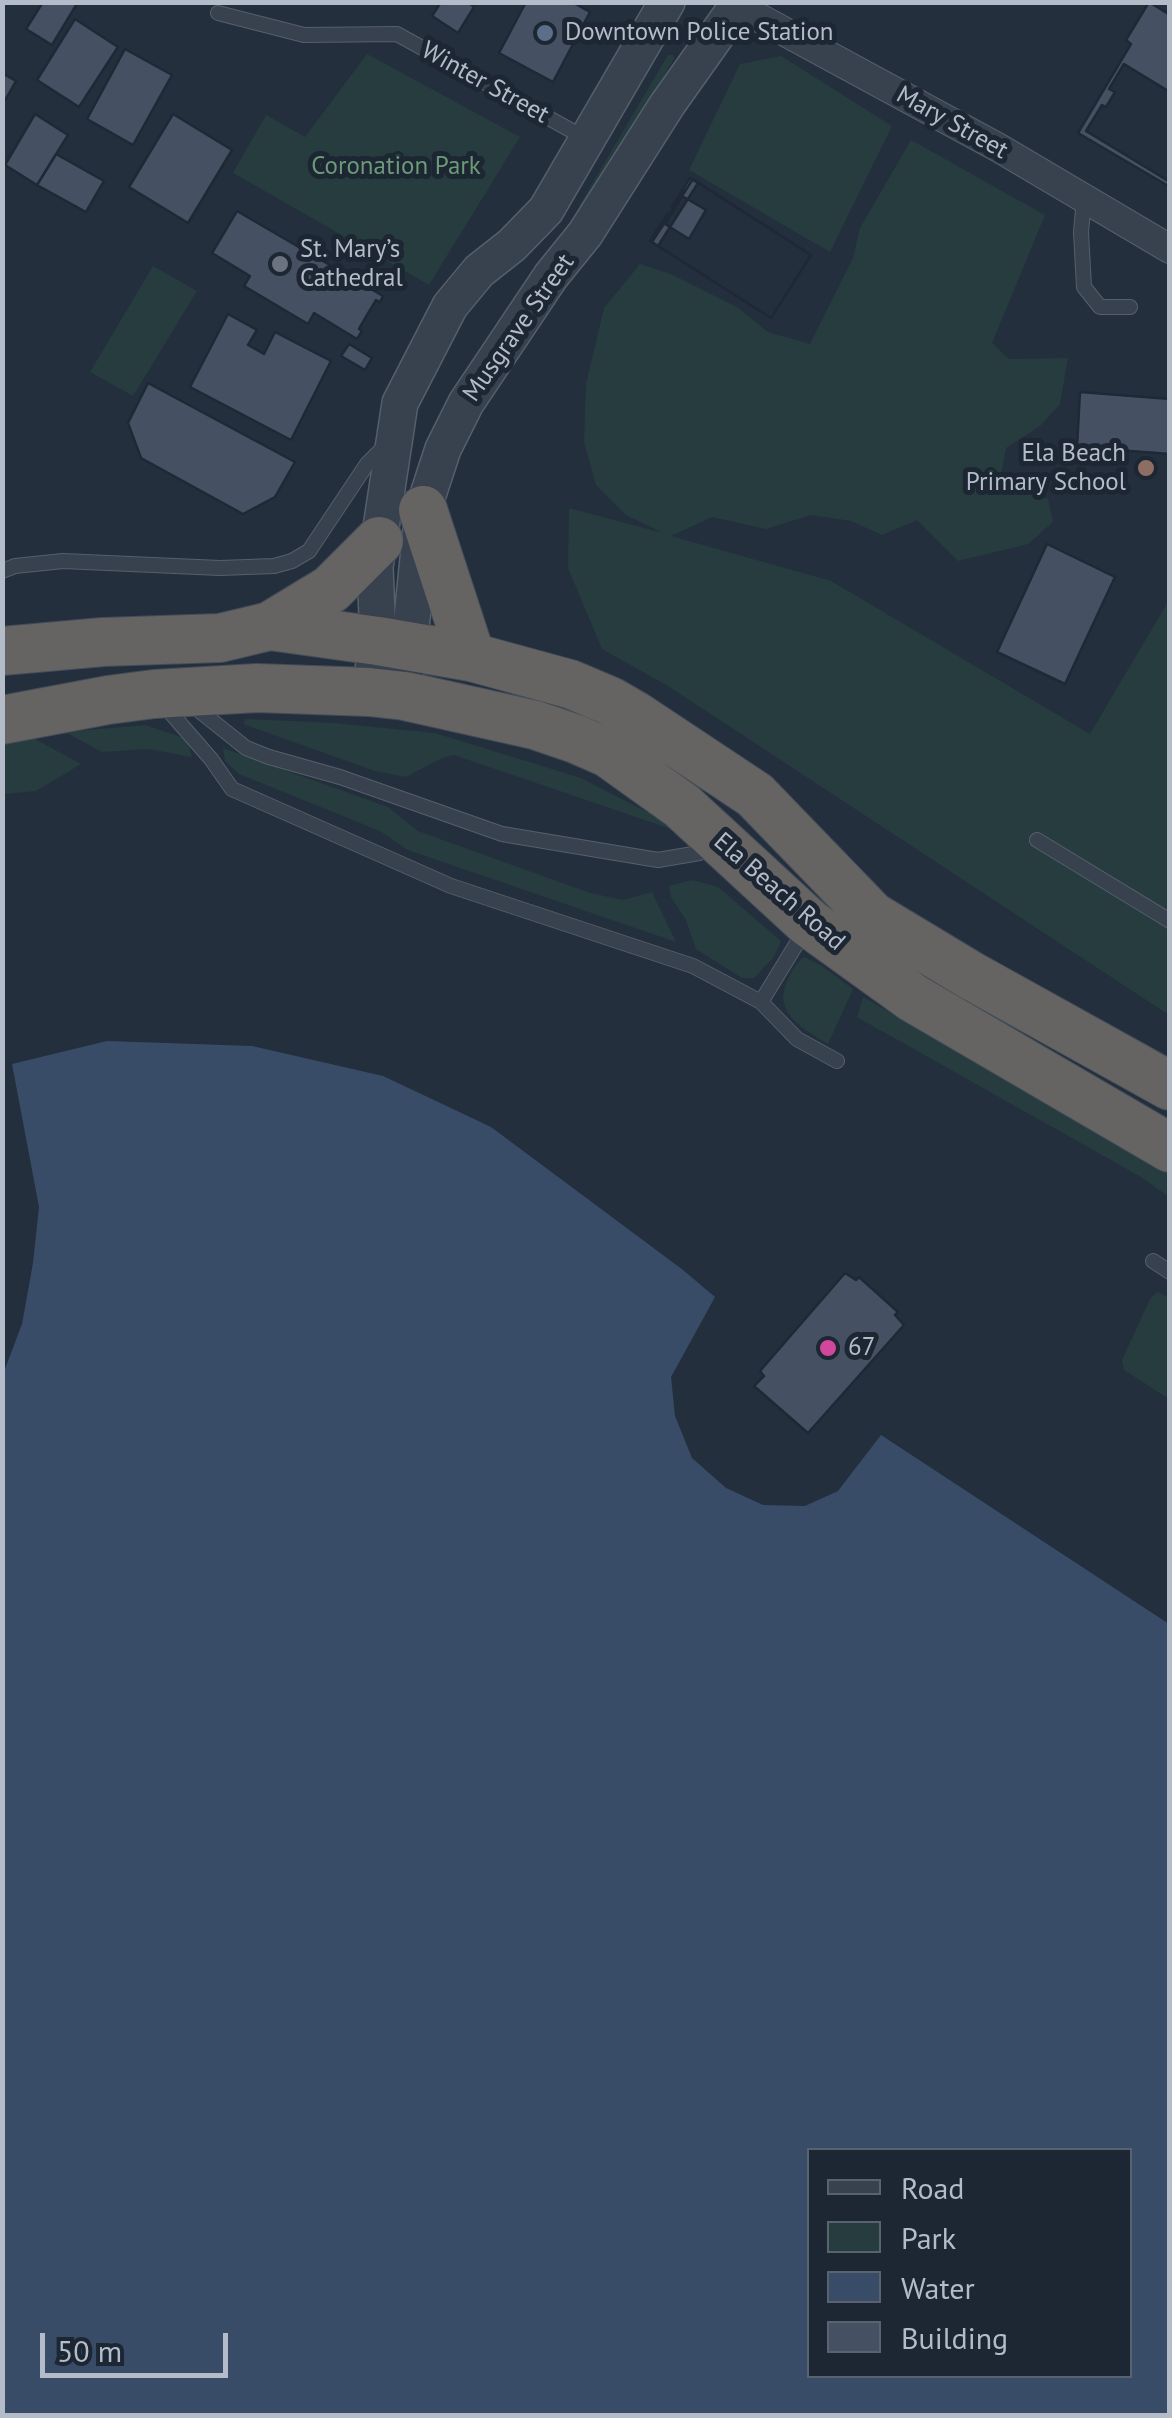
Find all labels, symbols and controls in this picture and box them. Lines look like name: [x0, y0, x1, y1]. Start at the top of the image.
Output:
place label: Downtown Police Station: [565, 18, 834, 48]
marker: Downtown Police Station: [534, 22, 556, 44]
street label: Winter Street: [416, 36, 554, 130]
street label: Mary Street: [891, 80, 1013, 166]
park label: Coronation Park: [311, 152, 481, 182]
place label: St. Mary’s Cathedral: [300, 235, 403, 294]
street label: Musgrave Street: [457, 248, 581, 408]
marker: St. Mary’s Cathedral: [269, 253, 291, 275]
place label: Ela Beach Primary School: [966, 439, 1126, 498]
marker: Ela Beach Primary School: [1135, 457, 1157, 479]
street label: Ela Beach Road: [707, 827, 851, 957]
place label: 67: [848, 1333, 875, 1363]
marker: 67: [817, 1337, 839, 1359]
legend: [807, 2148, 1132, 2378]
text: Road: [901, 2168, 965, 2207]
text: Park: [901, 2218, 956, 2257]
text: Water: [901, 2268, 975, 2307]
scale bar: [45, 2313, 232, 2375]
text: Building: [901, 2318, 1008, 2357]
text: 50 m: [57, 2331, 122, 2370]

